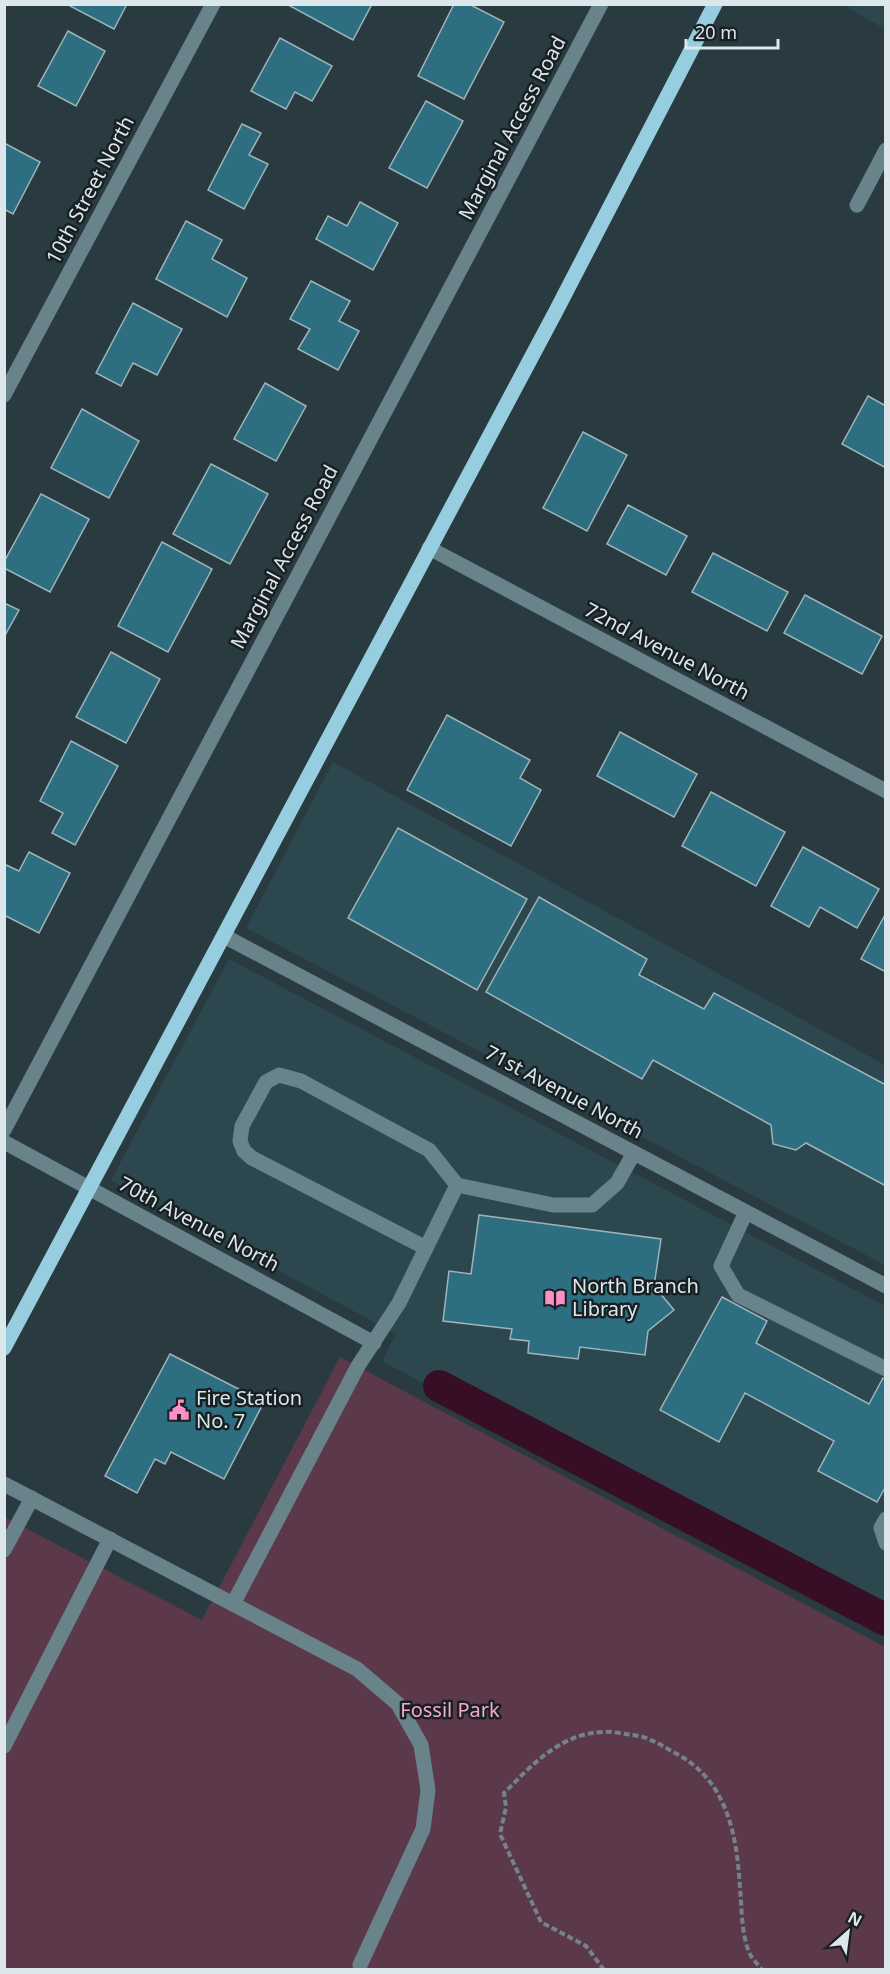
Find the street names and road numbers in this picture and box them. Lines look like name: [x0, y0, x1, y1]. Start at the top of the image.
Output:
street label: Marginal Access Road: [452, 31, 571, 224]
street label: 10th Street North: [39, 111, 140, 268]
street label: Marginal Access Road: [224, 460, 343, 653]
street label: 72nd Avenue North: [580, 596, 755, 706]
street label: 71st Avenue North: [480, 1038, 648, 1145]
street label: 70th Avenue North: [114, 1170, 284, 1277]

